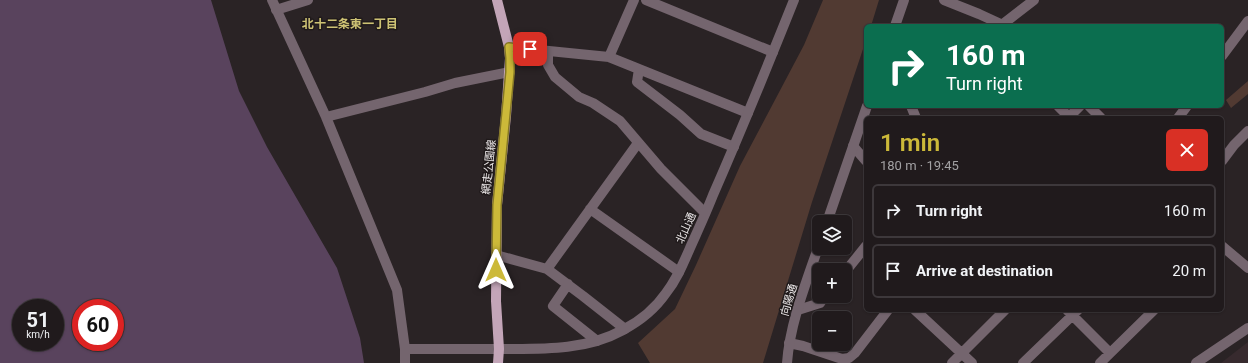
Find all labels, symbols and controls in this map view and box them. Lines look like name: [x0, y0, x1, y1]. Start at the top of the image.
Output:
district label: 北十二条東一丁目: [302, 17, 398, 31]
pin: [513, 32, 547, 66]
icon: arrive: [519, 38, 541, 60]
text: 160 m: [946, 39, 1025, 72]
icon: right: [880, 40, 932, 92]
text: Turn right: [946, 73, 1023, 94]
text: 1 min: [880, 129, 940, 157]
button: close: [1166, 129, 1208, 171]
street label: 網走公園線: [480, 139, 498, 195]
text: 180 m · 19:45: [880, 158, 959, 173]
icon: right: [882, 200, 904, 222]
text: Turn right: [916, 202, 982, 220]
text: 160 m: [1164, 202, 1206, 220]
street label: 北山通: [673, 210, 699, 246]
map controls: [812, 215, 852, 351]
button: layers: [812, 215, 852, 255]
position arrow: [475, 249, 517, 291]
icon: arrive: [882, 260, 904, 282]
text: Arrive at destination: [916, 262, 1053, 280]
text: 20 m: [1172, 262, 1206, 280]
button: +: [812, 263, 852, 303]
street label: 向陽通: [778, 282, 800, 318]
speed limit sign: 60: [72, 299, 124, 351]
text: 51: [27, 308, 49, 332]
button: −: [812, 311, 852, 351]
text: km/h: [26, 329, 50, 340]

